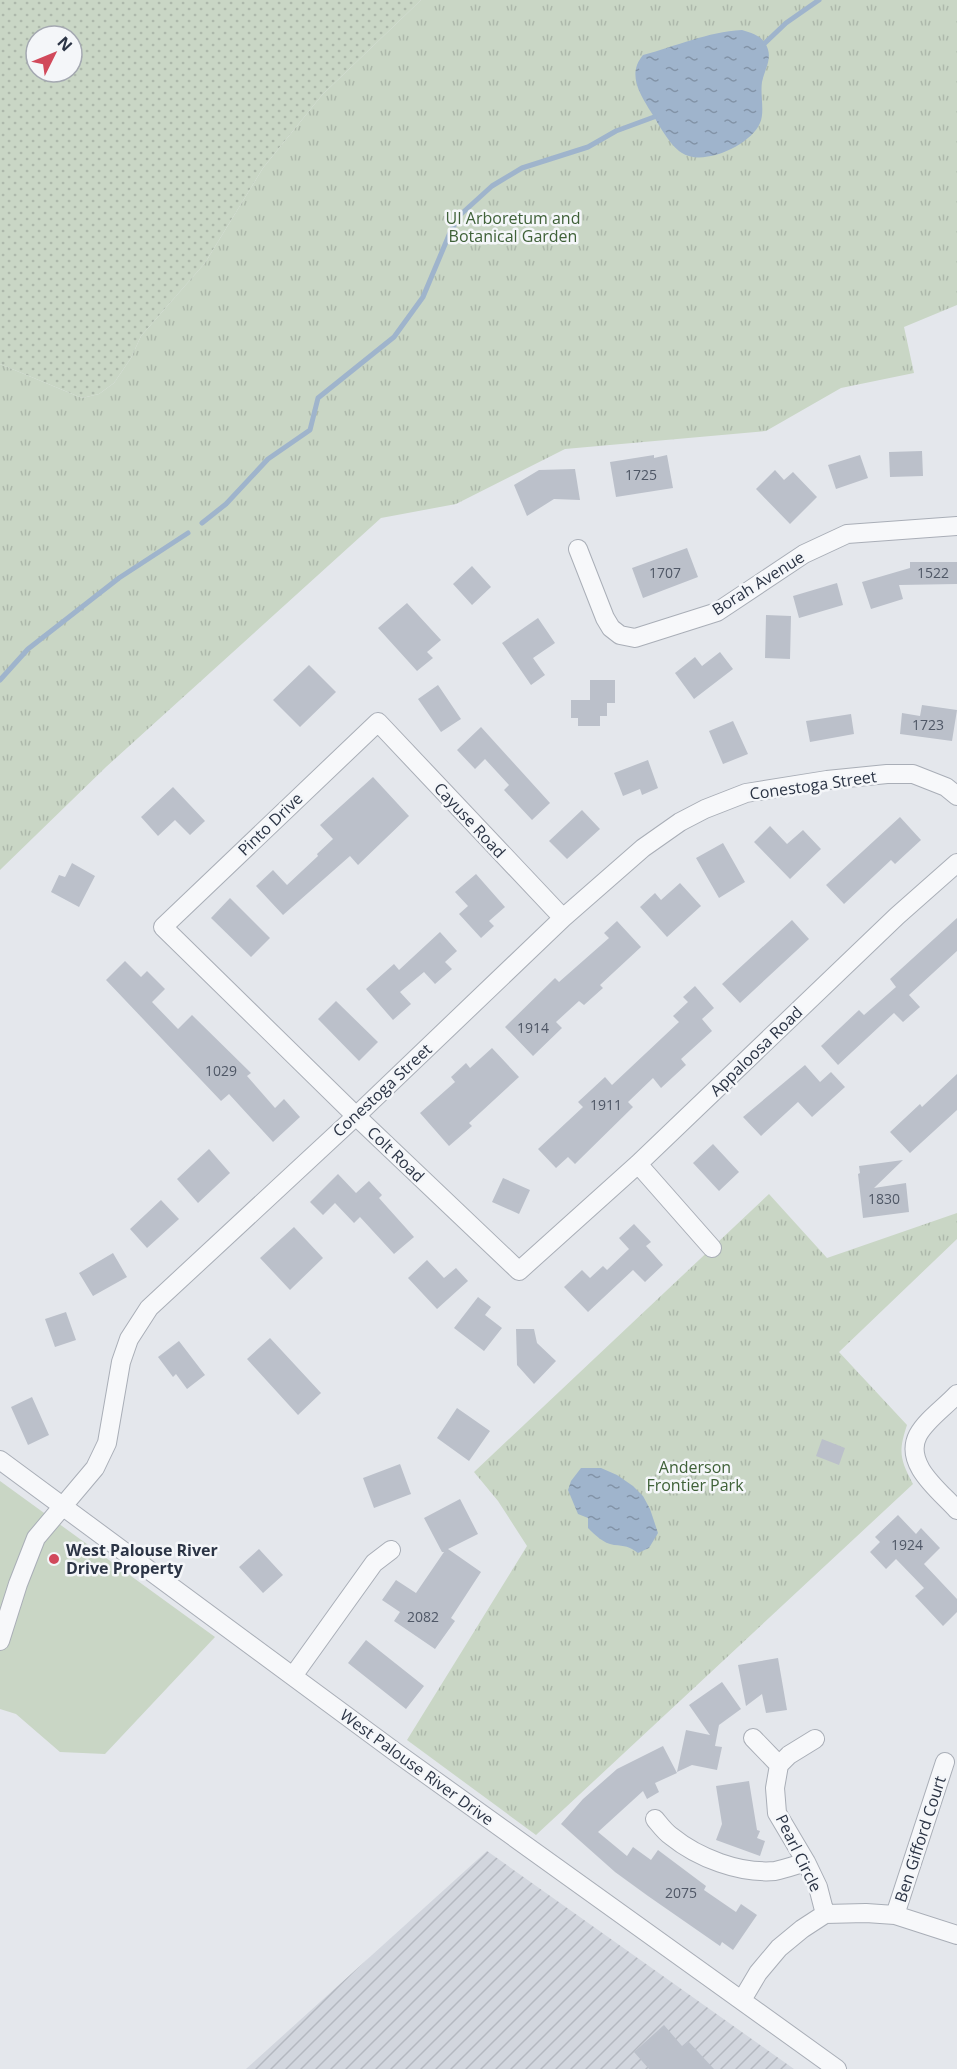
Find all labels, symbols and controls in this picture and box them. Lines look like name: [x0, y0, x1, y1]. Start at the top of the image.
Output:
north arrow: [24, 24, 84, 84]
text: N: [52, 32, 77, 56]
park label: UI Arboretum and Botanical Garden: [446, 207, 580, 247]
house number: 1725: [625, 465, 657, 484]
street label: Borah Avenue: [708, 546, 808, 620]
house number: 1707: [649, 563, 681, 582]
house number: 1522: [917, 563, 949, 582]
house number: 1723: [912, 715, 944, 734]
street label: Conestoga Street: [748, 765, 878, 805]
street label: Cayuse Road: [429, 777, 511, 863]
street label: Pinto Drive: [233, 788, 307, 860]
street label: Appaloosa Road: [705, 1001, 807, 1101]
house number: 1914: [517, 1018, 549, 1037]
street label: Conestoga Street: [328, 1038, 436, 1142]
house number: 1029: [205, 1061, 237, 1080]
house number: 1911: [590, 1095, 622, 1114]
street label: Colt Road: [363, 1121, 429, 1187]
house number: 1830: [868, 1189, 900, 1208]
park label: Anderson Frontier Park: [646, 1456, 744, 1496]
house number: 1924: [891, 1535, 923, 1554]
place label: West Palouse River Drive Property: [66, 1539, 218, 1579]
marker: West Palouse River Drive Property: [47, 1552, 61, 1566]
house number: 2082: [407, 1607, 439, 1626]
street label: West Palouse River Drive: [336, 1704, 498, 1830]
street label: Ben Gifford Court: [889, 1773, 951, 1905]
street label: Pearl Circle: [771, 1811, 827, 1895]
house number: 2075: [665, 1883, 697, 1902]

